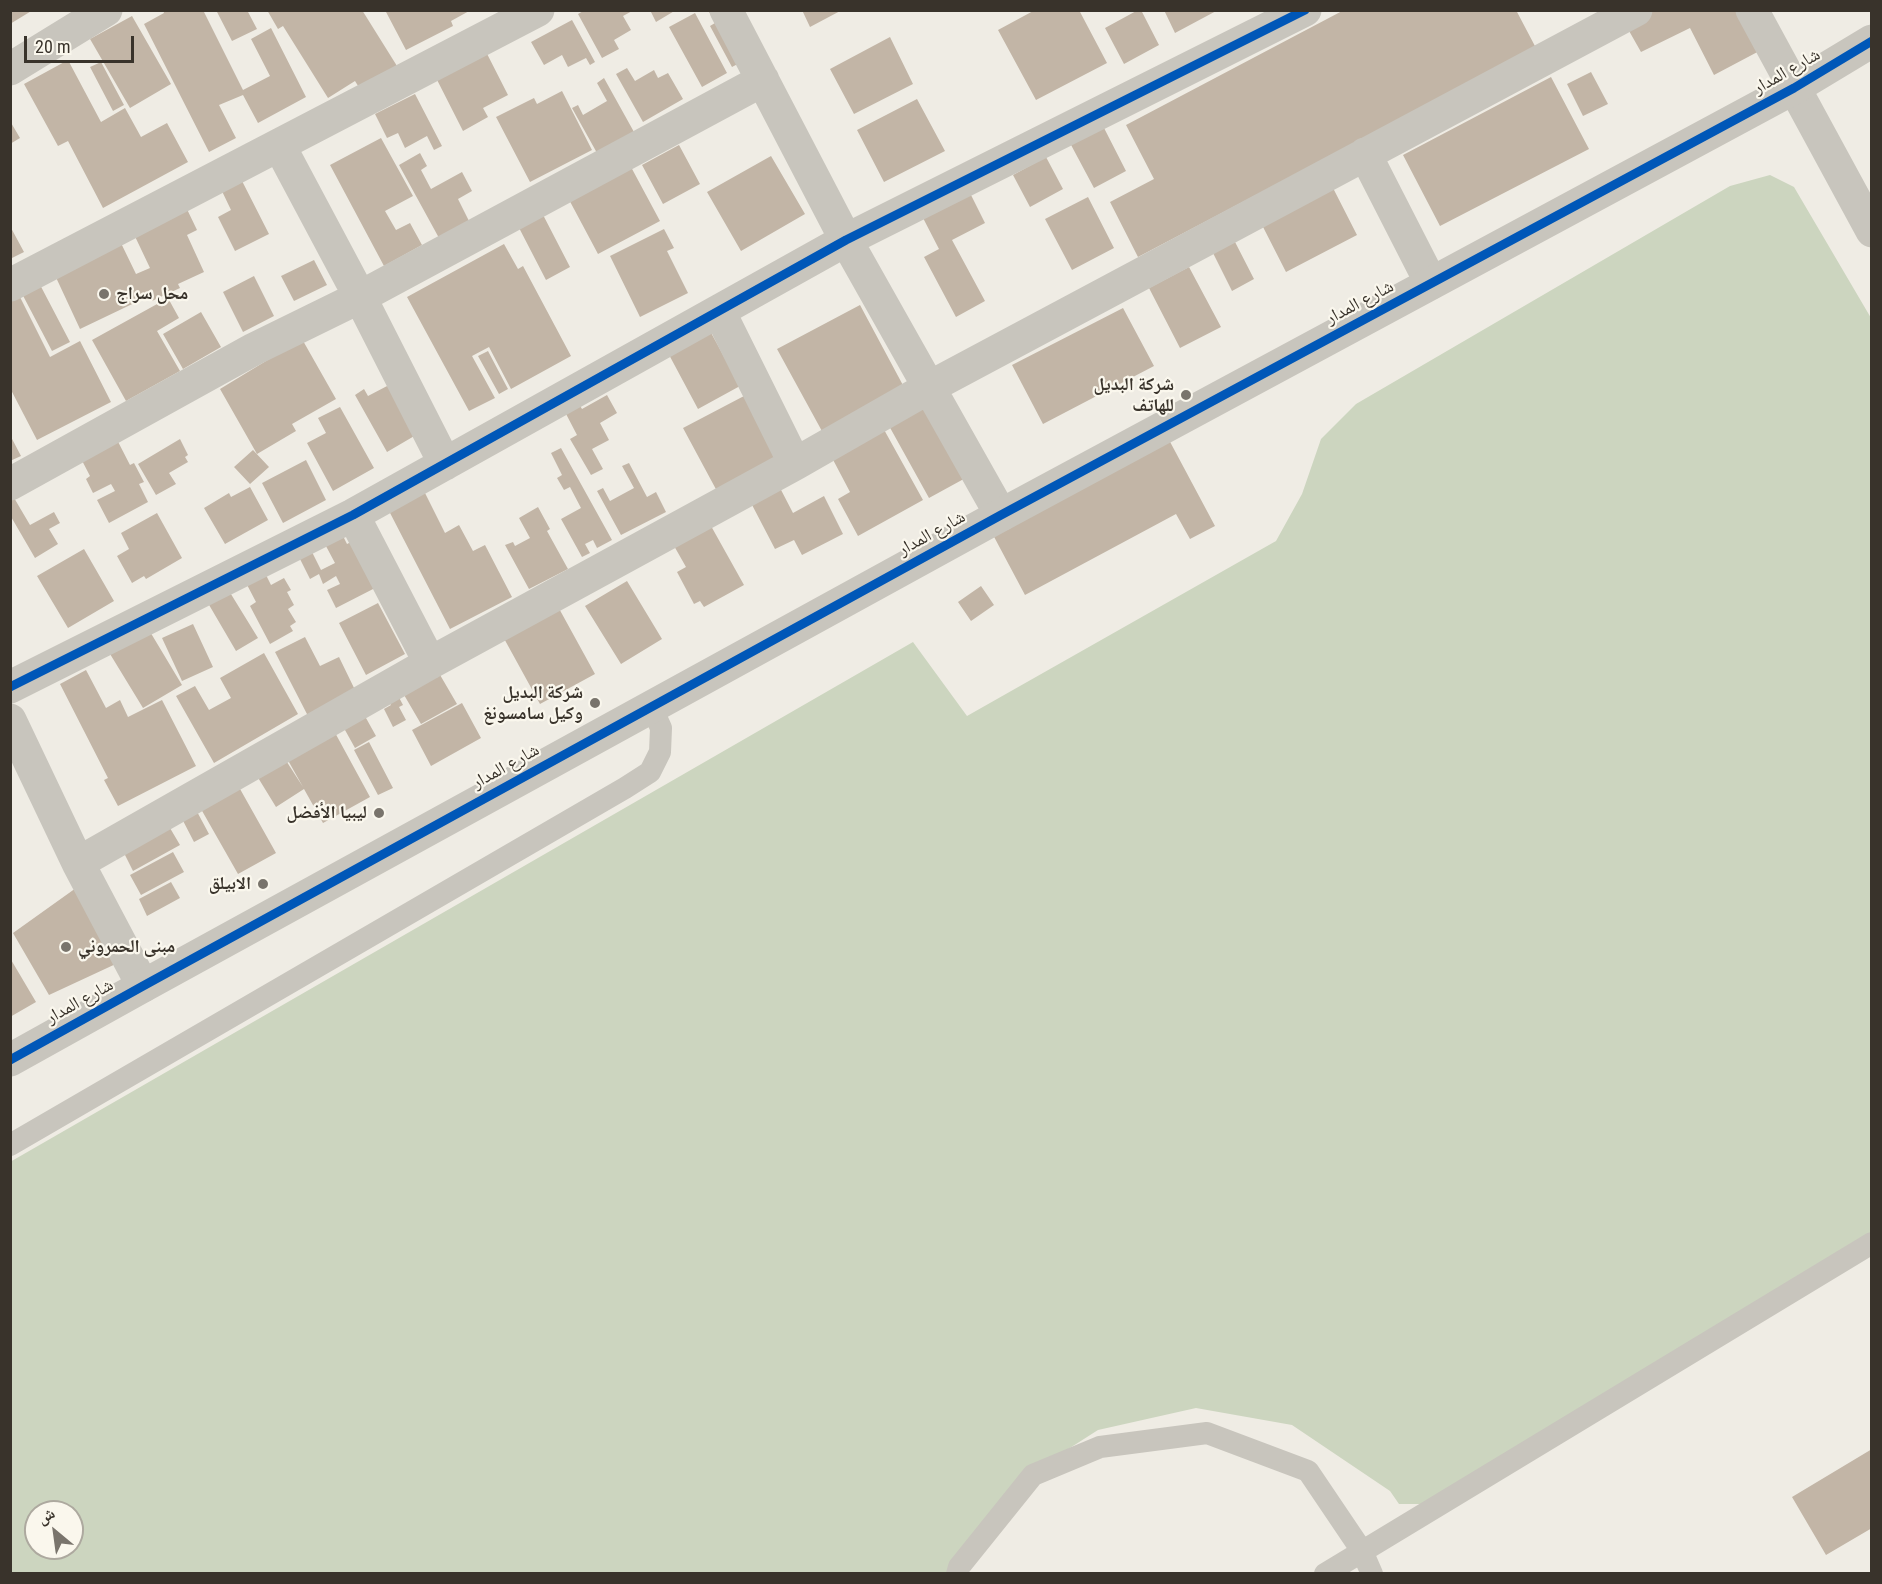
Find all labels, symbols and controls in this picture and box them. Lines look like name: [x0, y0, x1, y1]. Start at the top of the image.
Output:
scale bar: [27, 24, 136, 62]
text: 20 m: [35, 36, 70, 57]
street label: شارع المدار: [1750, 44, 1824, 100]
street label: شارع المدار: [1322, 276, 1398, 330]
place label: محل سراج: [116, 283, 188, 305]
marker: محل سراج: [97, 287, 111, 301]
place label: شركة البديل للهاتف: [1093, 374, 1174, 416]
marker: شركة البديل للهاتف: [1179, 388, 1193, 402]
street label: شارع المدار: [895, 507, 969, 561]
place label: شركة البديل وكيل سامسونغ: [483, 682, 583, 724]
marker: شركة البديل وكيل سامسونغ: [588, 696, 602, 710]
street label: شارع المدار: [469, 740, 543, 794]
place label: ليبيا الأفضل: [287, 802, 367, 824]
marker: ليبيا الأفضل: [372, 806, 386, 820]
place label: الابيلق: [209, 873, 251, 895]
marker: الابيلق: [256, 877, 270, 891]
place label: مبنى الحمروني: [78, 936, 175, 958]
marker: مبنى الحمروني: [59, 940, 73, 954]
street label: شارع المدار: [43, 975, 117, 1029]
north arrow: [24, 1500, 84, 1560]
text: ش: [34, 1503, 58, 1528]

